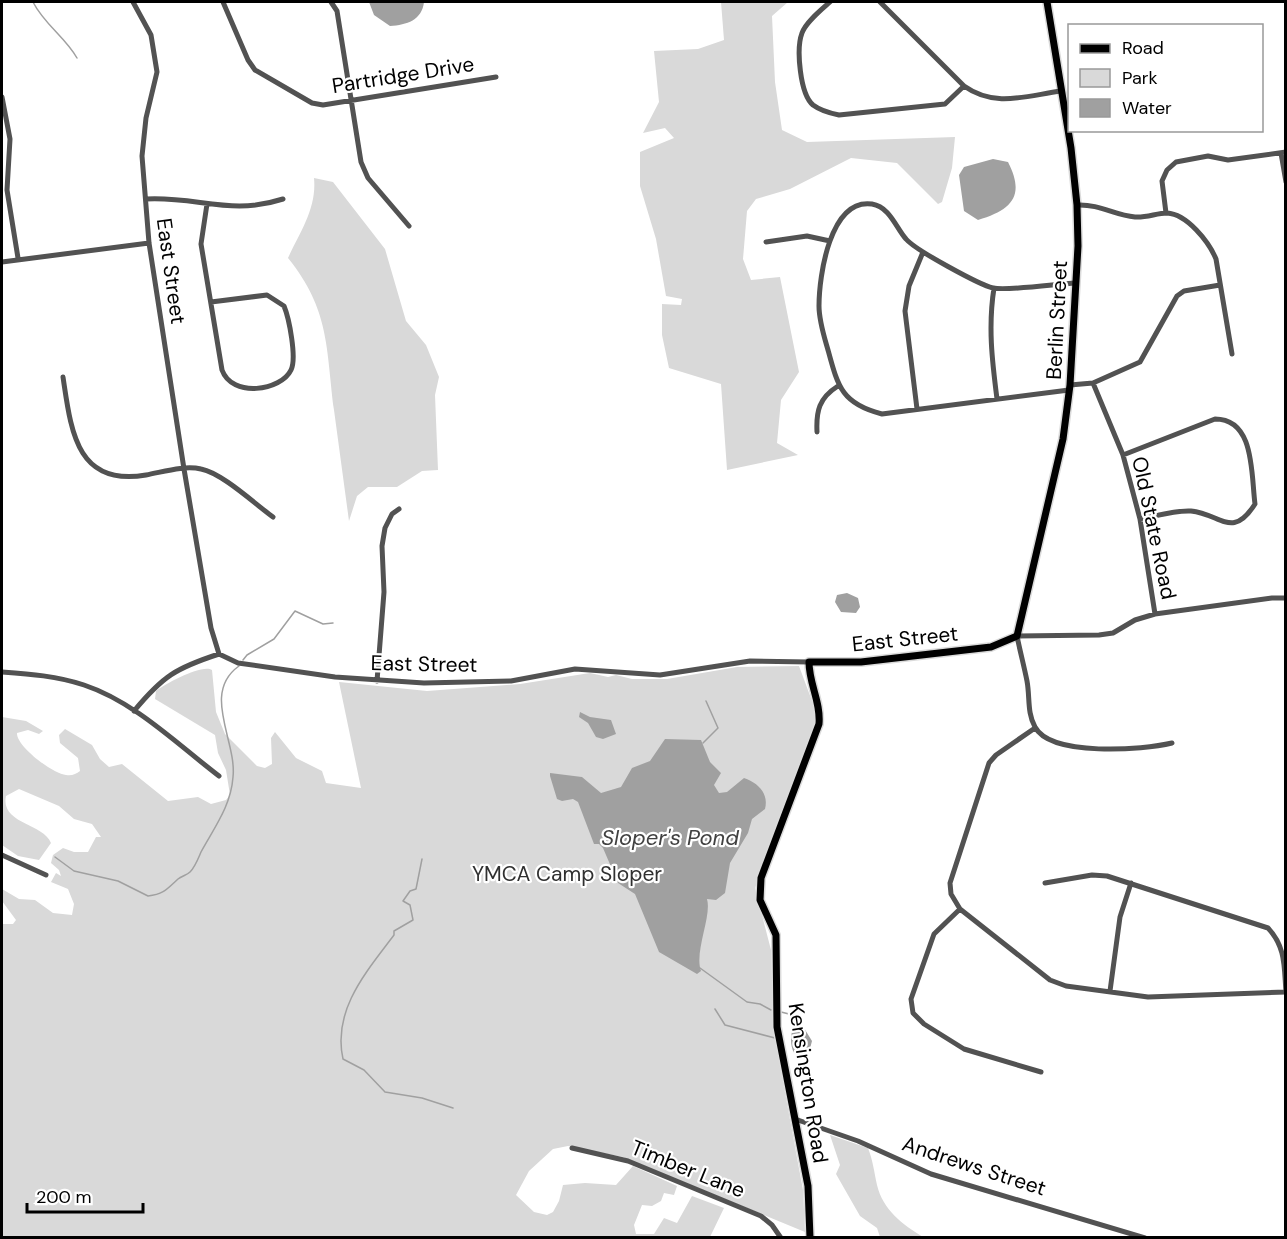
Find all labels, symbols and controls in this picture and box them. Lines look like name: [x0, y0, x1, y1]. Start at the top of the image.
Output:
legend: [1068, 24, 1263, 132]
text: Road: [1122, 36, 1164, 60]
street label: Partridge Drive: [330, 50, 476, 100]
text: Park: [1122, 66, 1158, 90]
text: Water: [1122, 96, 1172, 120]
street label: East Street: [150, 216, 192, 326]
street label: Berlin Street: [1040, 260, 1074, 380]
street label: Old State Road: [1125, 454, 1183, 602]
street label: East Street: [850, 619, 960, 659]
street label: East Street: [370, 649, 478, 679]
water label: Sloper's Pond: [601, 823, 739, 852]
park label: YMCA Camp Sloper: [472, 860, 662, 888]
street label: Kensington Road: [782, 1001, 834, 1165]
street label: Andrews Street: [898, 1130, 1050, 1202]
street label: Timber Lane: [627, 1133, 749, 1205]
scale bar: [27, 1176, 142, 1214]
text: 200 m: [36, 1185, 92, 1209]

